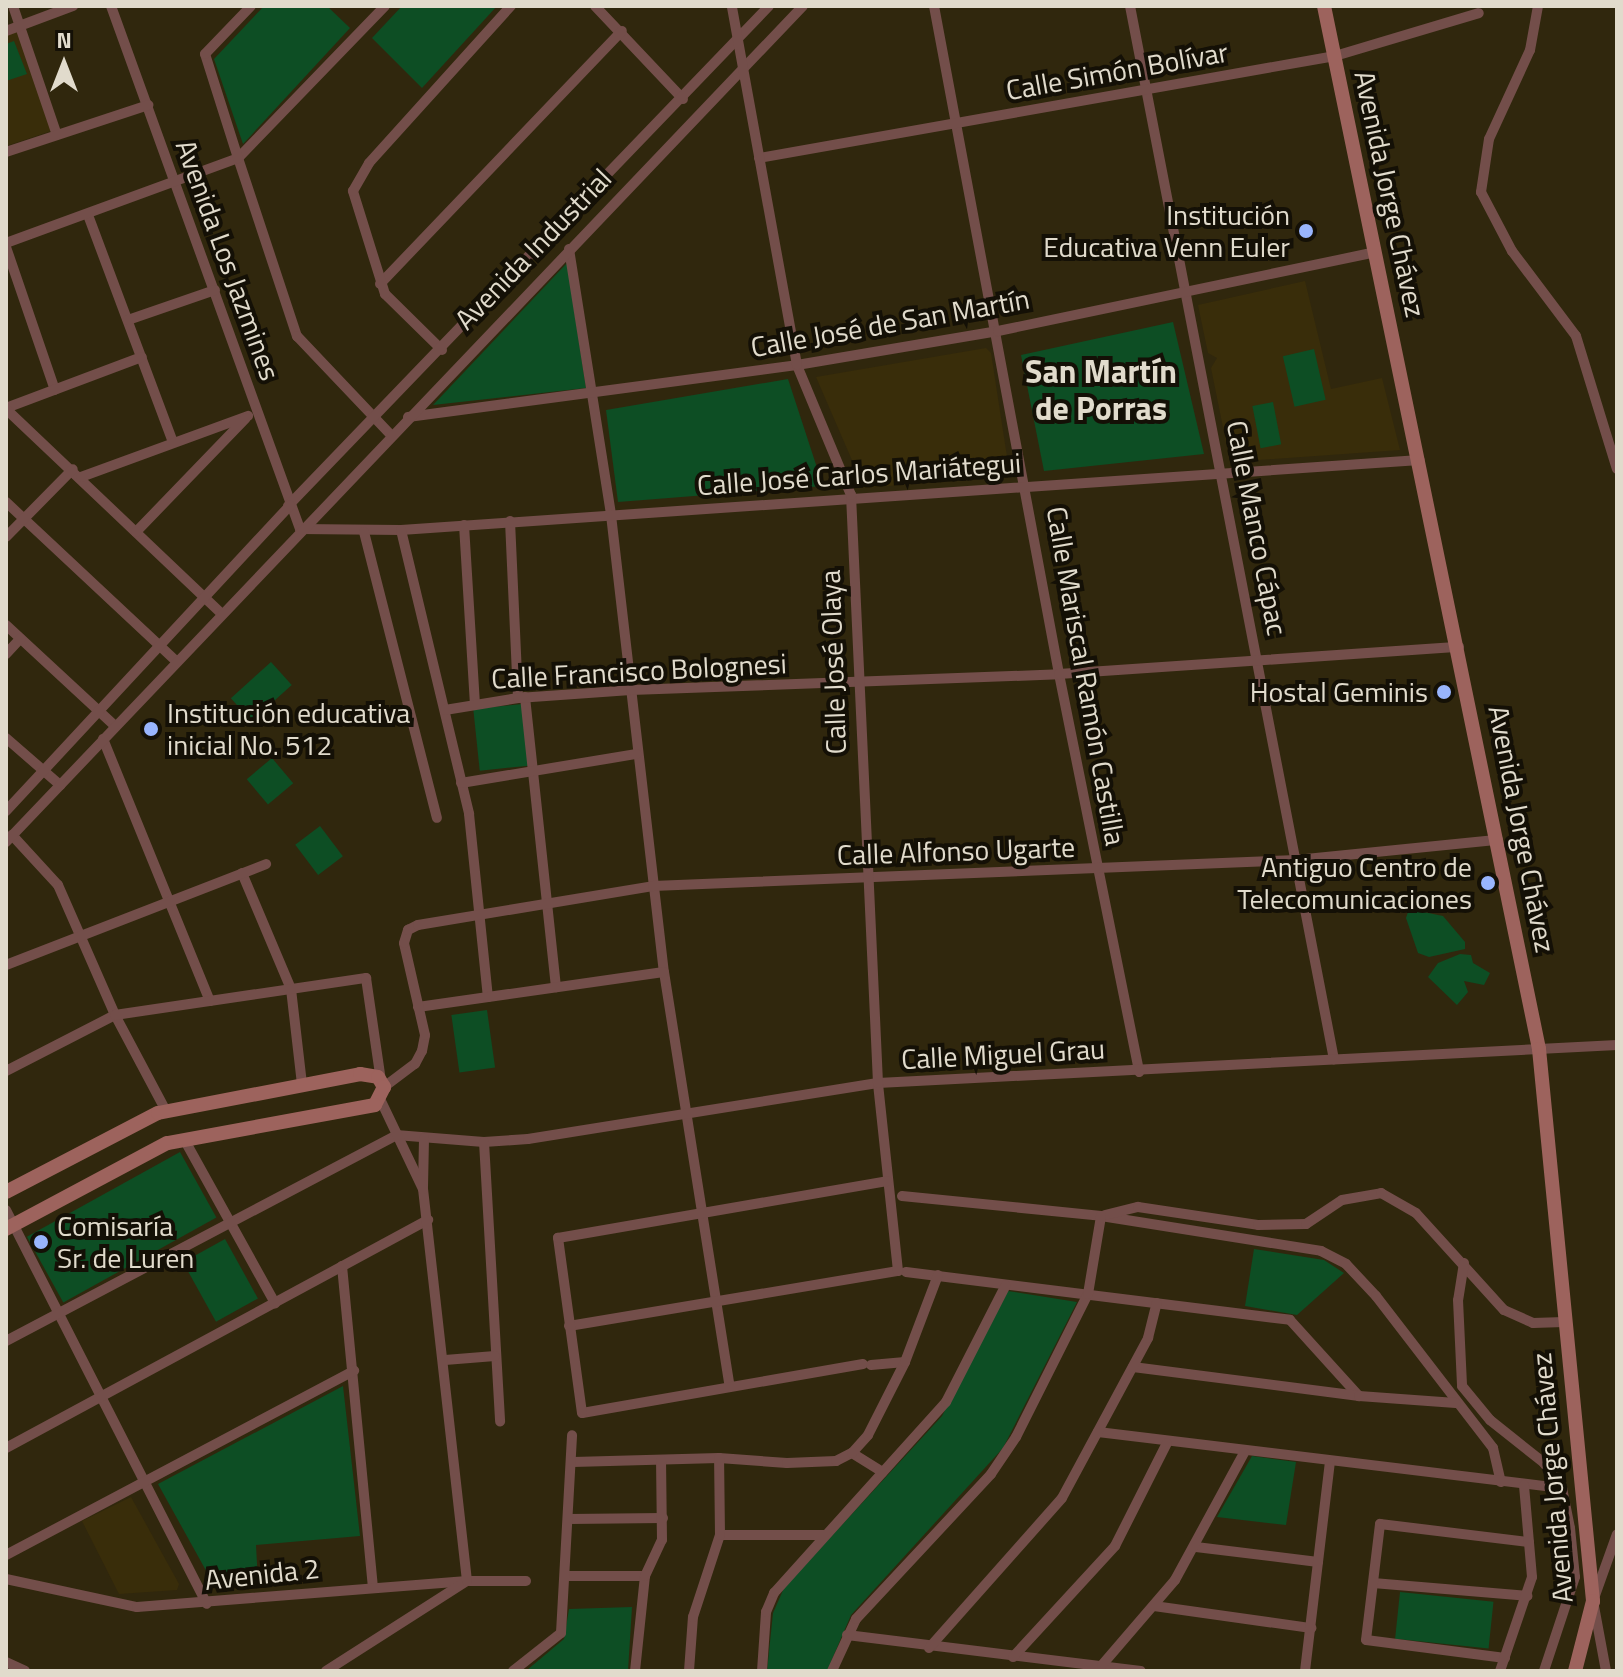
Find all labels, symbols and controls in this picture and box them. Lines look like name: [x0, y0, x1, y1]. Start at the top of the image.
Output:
text: N: [56, 23, 72, 57]
north arrow: [24, 24, 104, 104]
street label: Calle Simón Bolívar: [1003, 35, 1231, 107]
street label: Avenida Jorge Chávez: [1347, 68, 1433, 320]
street label: Avenida Los Jazmines: [169, 135, 287, 385]
street label: Avenida Industrial: [448, 162, 618, 336]
place label: Institución Educativa Venn Euler: [1043, 198, 1290, 264]
marker: Institución Educativa Venn Euler: [1297, 222, 1315, 240]
street label: Calle José de San Martín: [748, 282, 1032, 364]
district label: San Martín de Porras: [1025, 353, 1177, 428]
street label: Calle Manco Cápac: [1220, 418, 1294, 638]
street label: Calle José Carlos Mariátegui: [696, 446, 1022, 502]
street label: Calle Mariscal Ramón Castilla: [1040, 504, 1132, 848]
street label: Calle José Olaya: [813, 569, 853, 755]
street label: Calle Francisco Bolognesi: [490, 646, 788, 696]
place label: Hostal Geminis: [1250, 675, 1428, 709]
marker: Hostal Geminis: [1435, 683, 1453, 701]
place label: Institución educativa inicial No. 512: [167, 696, 410, 762]
street label: Avenida Jorge Chávez: [1482, 703, 1562, 955]
marker: Institución educativa inicial No. 512: [142, 720, 160, 738]
street label: Calle Alfonso Ugarte: [836, 830, 1076, 872]
place label: Antiguo Centro de Telecomunicaciones: [1237, 850, 1472, 916]
marker: Antiguo Centro de Telecomunicaciones: [1479, 874, 1497, 892]
street label: Calle Miguel Grau: [900, 1032, 1106, 1076]
place label: Comisaría Sr. de Luren: [57, 1209, 194, 1275]
marker: Comisaría Sr. de Luren: [32, 1233, 50, 1251]
street label: Avenida Jorge Chávez: [1524, 1352, 1580, 1604]
street label: Avenida 2: [203, 1551, 321, 1597]

